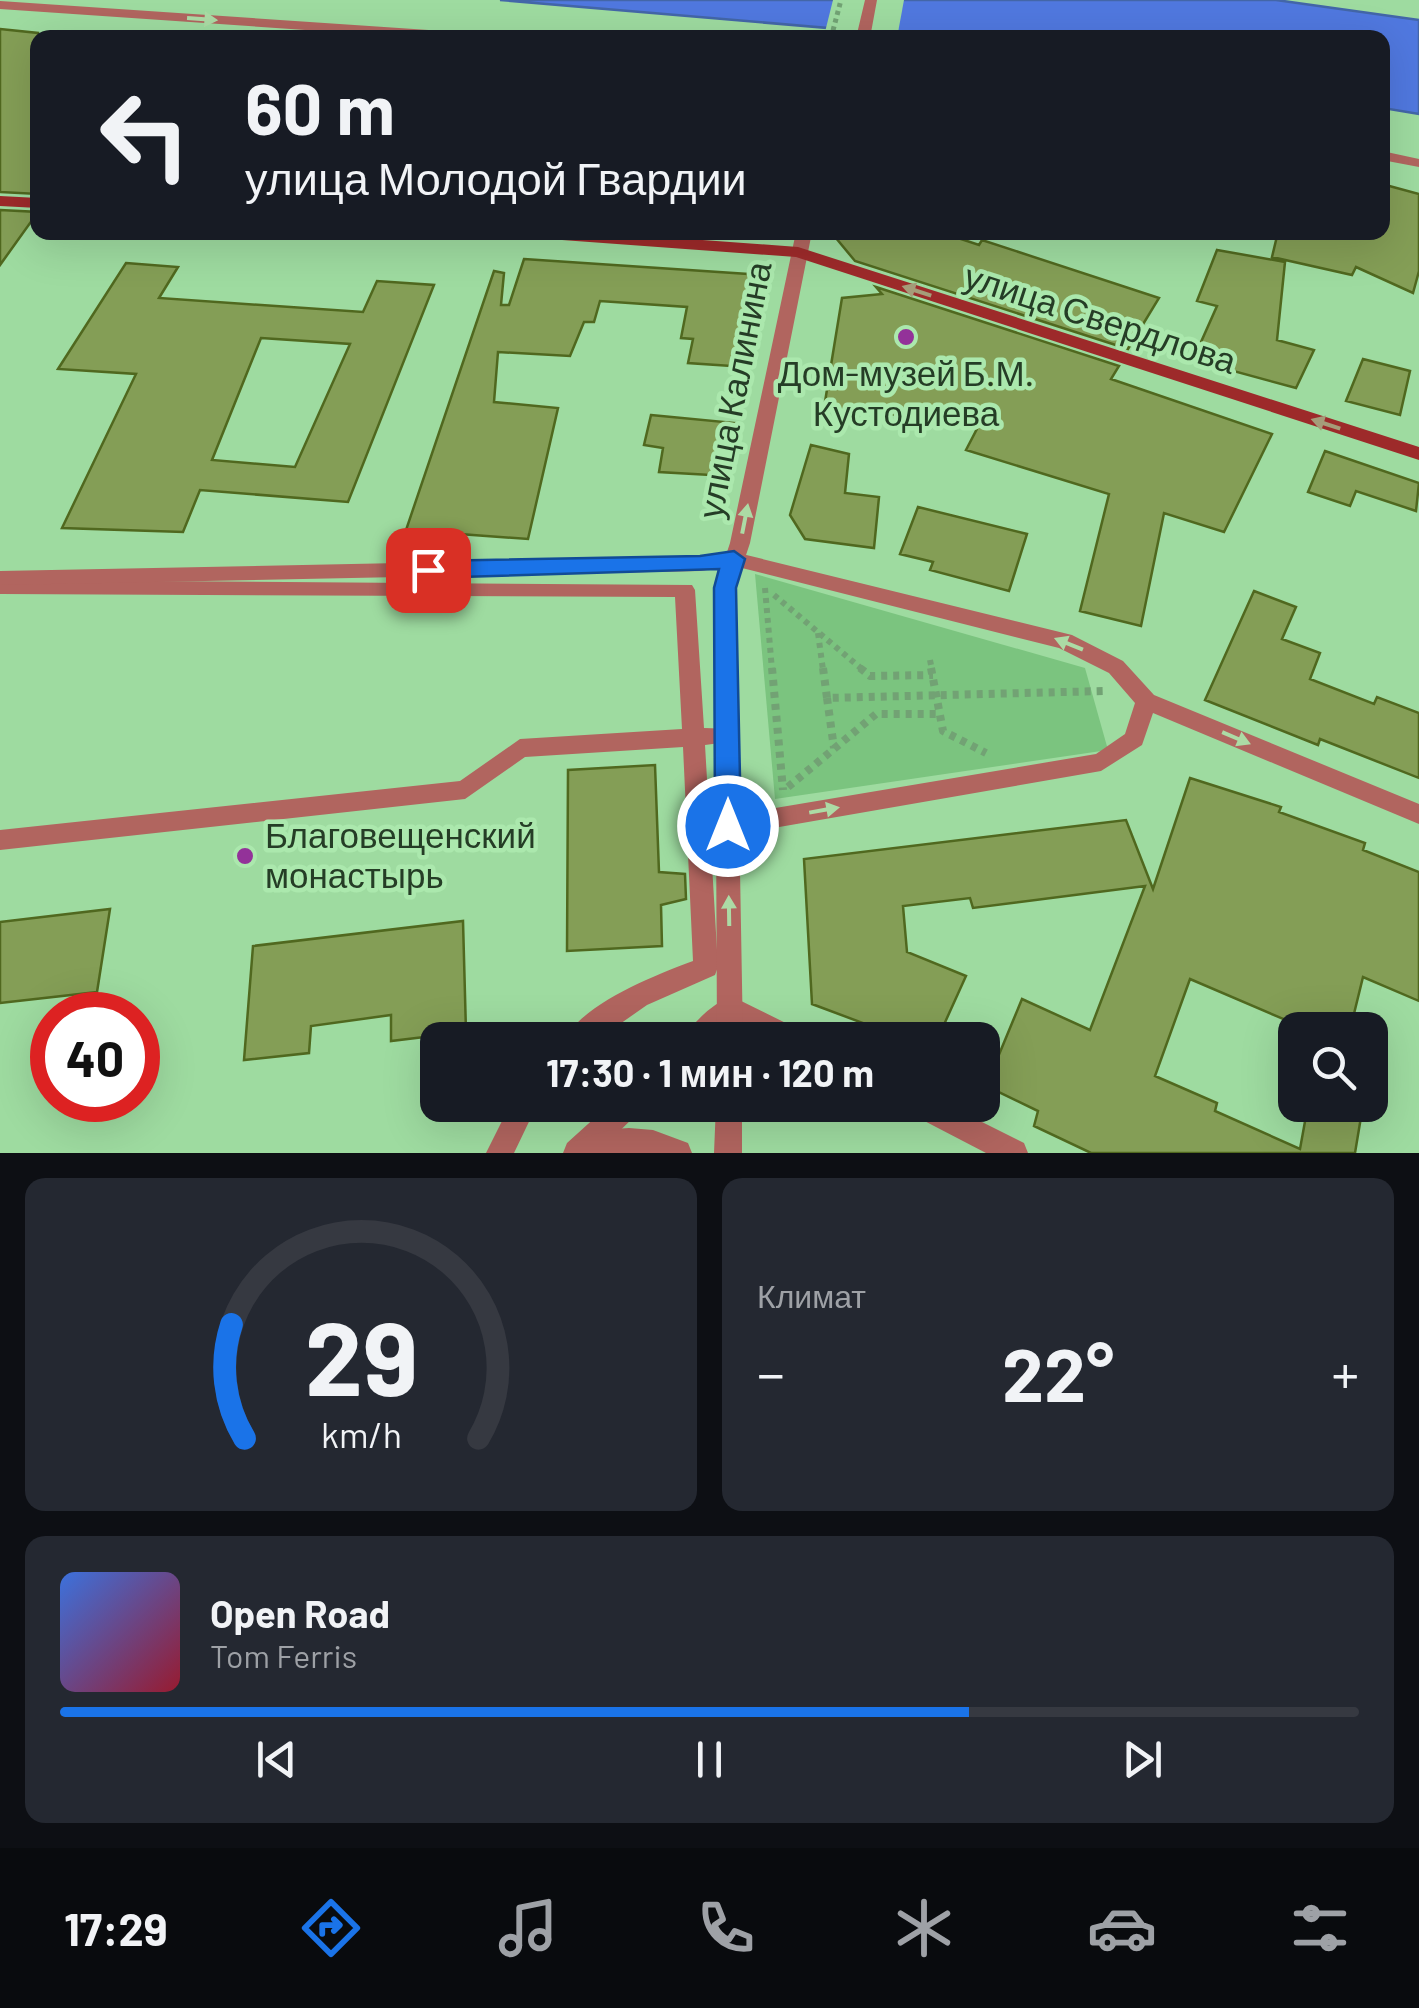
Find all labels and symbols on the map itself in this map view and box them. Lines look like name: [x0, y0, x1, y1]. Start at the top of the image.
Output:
one-way arrow: [187, 11, 219, 27]
street label: улица Свердлова: [959, 253, 1242, 381]
street label: улица Калинина: [688, 257, 779, 522]
one-way arrow: [902, 282, 932, 297]
marker: Дом-музей Б.М. Кустодиева: [895, 326, 917, 348]
place label: Дом-музей Б.М. Кустодиева: [778, 351, 1034, 433]
one-way arrow: [1311, 415, 1341, 430]
one-way arrow: [738, 503, 753, 534]
pin: [386, 528, 471, 613]
one-way arrow: [1054, 636, 1084, 652]
one-way arrow: [1221, 730, 1250, 746]
position arrow: [676, 774, 780, 878]
one-way arrow: [809, 802, 841, 817]
place label: Благовещенский монастырь: [265, 813, 536, 895]
marker: Благовещенский монастырь: [234, 845, 256, 867]
one-way arrow: [721, 894, 737, 926]
speed limit sign: 40: [30, 992, 160, 1122]

